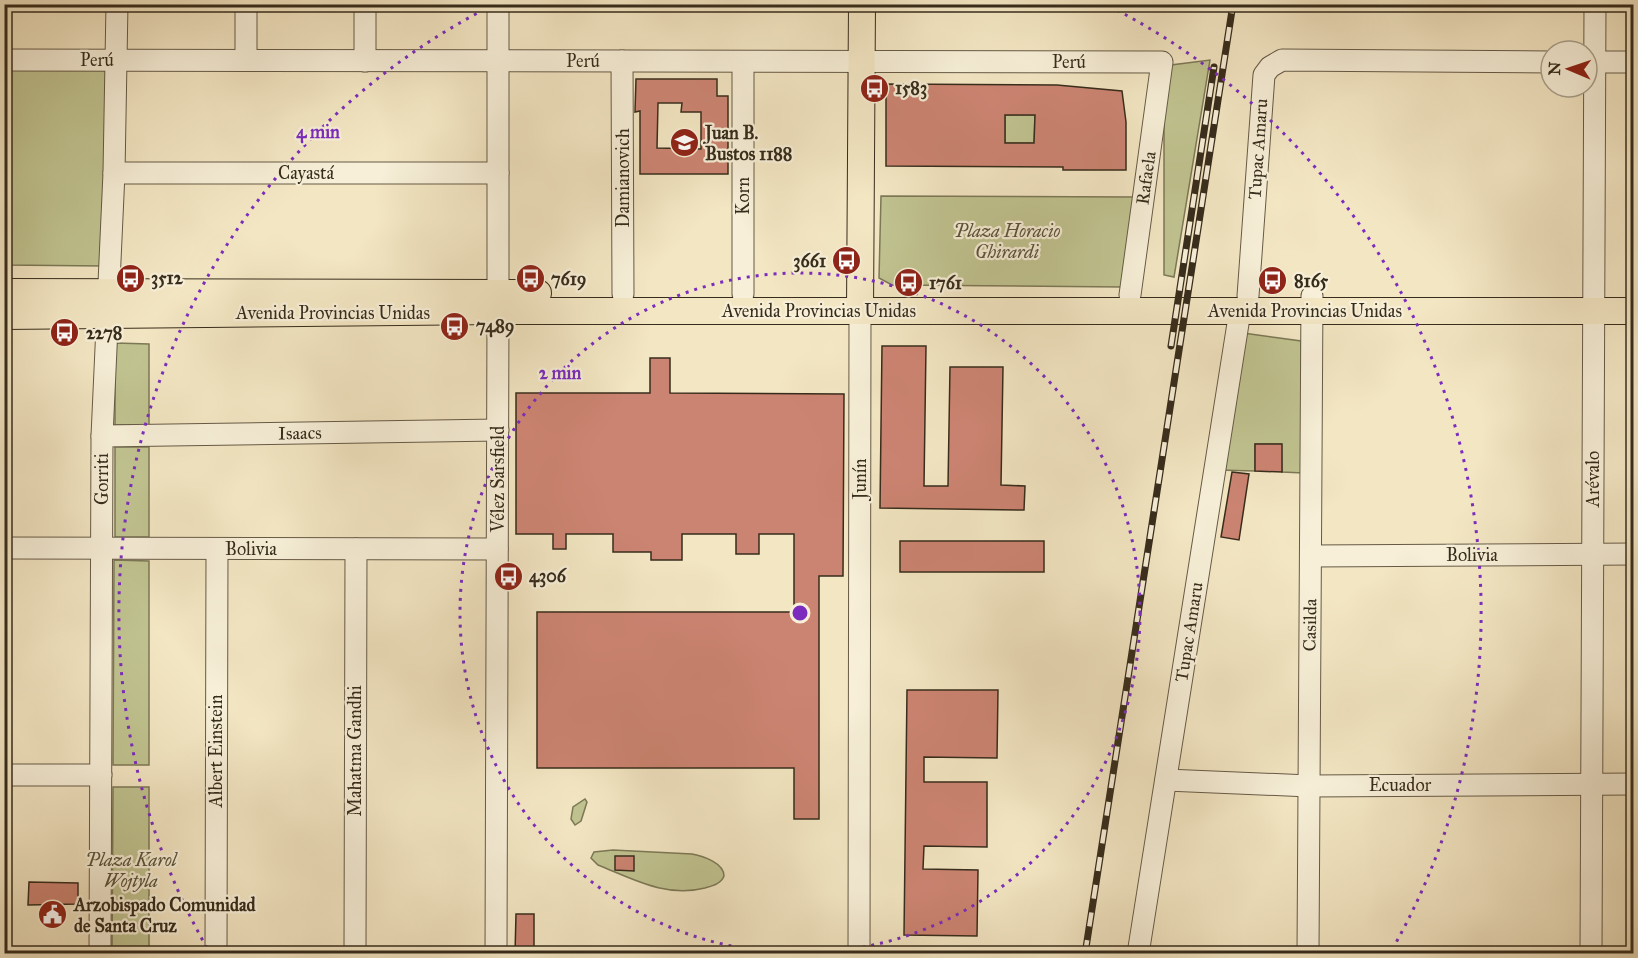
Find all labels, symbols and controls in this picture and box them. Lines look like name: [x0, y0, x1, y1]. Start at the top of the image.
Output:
north arrow: [1539, 39, 1599, 99]
street label: Perú: [80, 49, 114, 71]
street label: Perú: [566, 50, 600, 72]
street label: Perú: [1052, 51, 1086, 73]
text: N: [1545, 61, 1564, 76]
bus stop icon: 1583: [858, 72, 890, 104]
place label: 1583: [895, 77, 927, 100]
street label: Tupac Amaru: [1244, 97, 1273, 200]
text: 4 min: [296, 121, 340, 144]
place label: Juan B. Bustos 1188: [703, 122, 792, 165]
school or university icon: Juan B. Bustos 1188: [668, 127, 700, 159]
street label: Damianovich: [612, 128, 634, 228]
street label: Rafaela: [1131, 149, 1161, 206]
street label: Cayastá: [278, 162, 334, 184]
street label: Korn: [732, 177, 754, 215]
park label: Plaza Horacio Ghirardi: [954, 220, 1060, 263]
bus stop icon: 3661: [831, 245, 863, 277]
place label: 3661: [793, 250, 826, 273]
bus stop icon: 3512: [114, 262, 146, 294]
bus stop icon: 7619: [514, 263, 546, 295]
bus stop icon: 8165: [1257, 265, 1289, 297]
place label: 3512: [151, 267, 184, 290]
bus stop icon: 1761: [892, 267, 924, 299]
place label: 7619: [551, 268, 586, 291]
place label: 8165: [1294, 270, 1329, 292]
place label: 1761: [929, 272, 962, 294]
street label: Avenida Provincias Unidas: [721, 300, 916, 322]
street label: Avenida Provincias Unidas: [1207, 300, 1402, 322]
street label: Avenida Provincias Unidas: [235, 302, 430, 324]
bus stop icon: 7489: [439, 310, 471, 342]
place label: 7489: [476, 315, 514, 338]
bus stop icon: 2278: [49, 317, 81, 349]
place label: 2278: [86, 322, 122, 344]
text: 2 min: [539, 362, 582, 384]
street label: Isaacs: [278, 422, 322, 444]
street label: Vélez Sarsfield: [487, 426, 509, 533]
street label: Arévalo: [1582, 451, 1604, 508]
street label: Gorriti: [91, 453, 113, 505]
street label: Junín: [849, 458, 872, 501]
street label: Bolivia: [225, 538, 277, 560]
street label: Bolivia: [1446, 544, 1498, 566]
bus stop icon: 4306: [492, 560, 524, 592]
place label: 4306: [529, 565, 567, 588]
street label: Tupac Amaru: [1170, 580, 1208, 684]
street label: Casilda: [1299, 598, 1321, 652]
centre of rings: [790, 603, 810, 623]
street label: Mahatma Gandhi: [344, 685, 366, 817]
street label: Albert Einstein: [205, 694, 227, 808]
street label: Ecuador: [1369, 774, 1432, 796]
park label: Plaza Karol Wojtyla: [85, 849, 179, 892]
place label: Arzobispado Comunidad de Santa Cruz: [73, 894, 257, 937]
public building icon: Arzobispado Comunidad de Santa Cruz: [37, 899, 69, 931]

